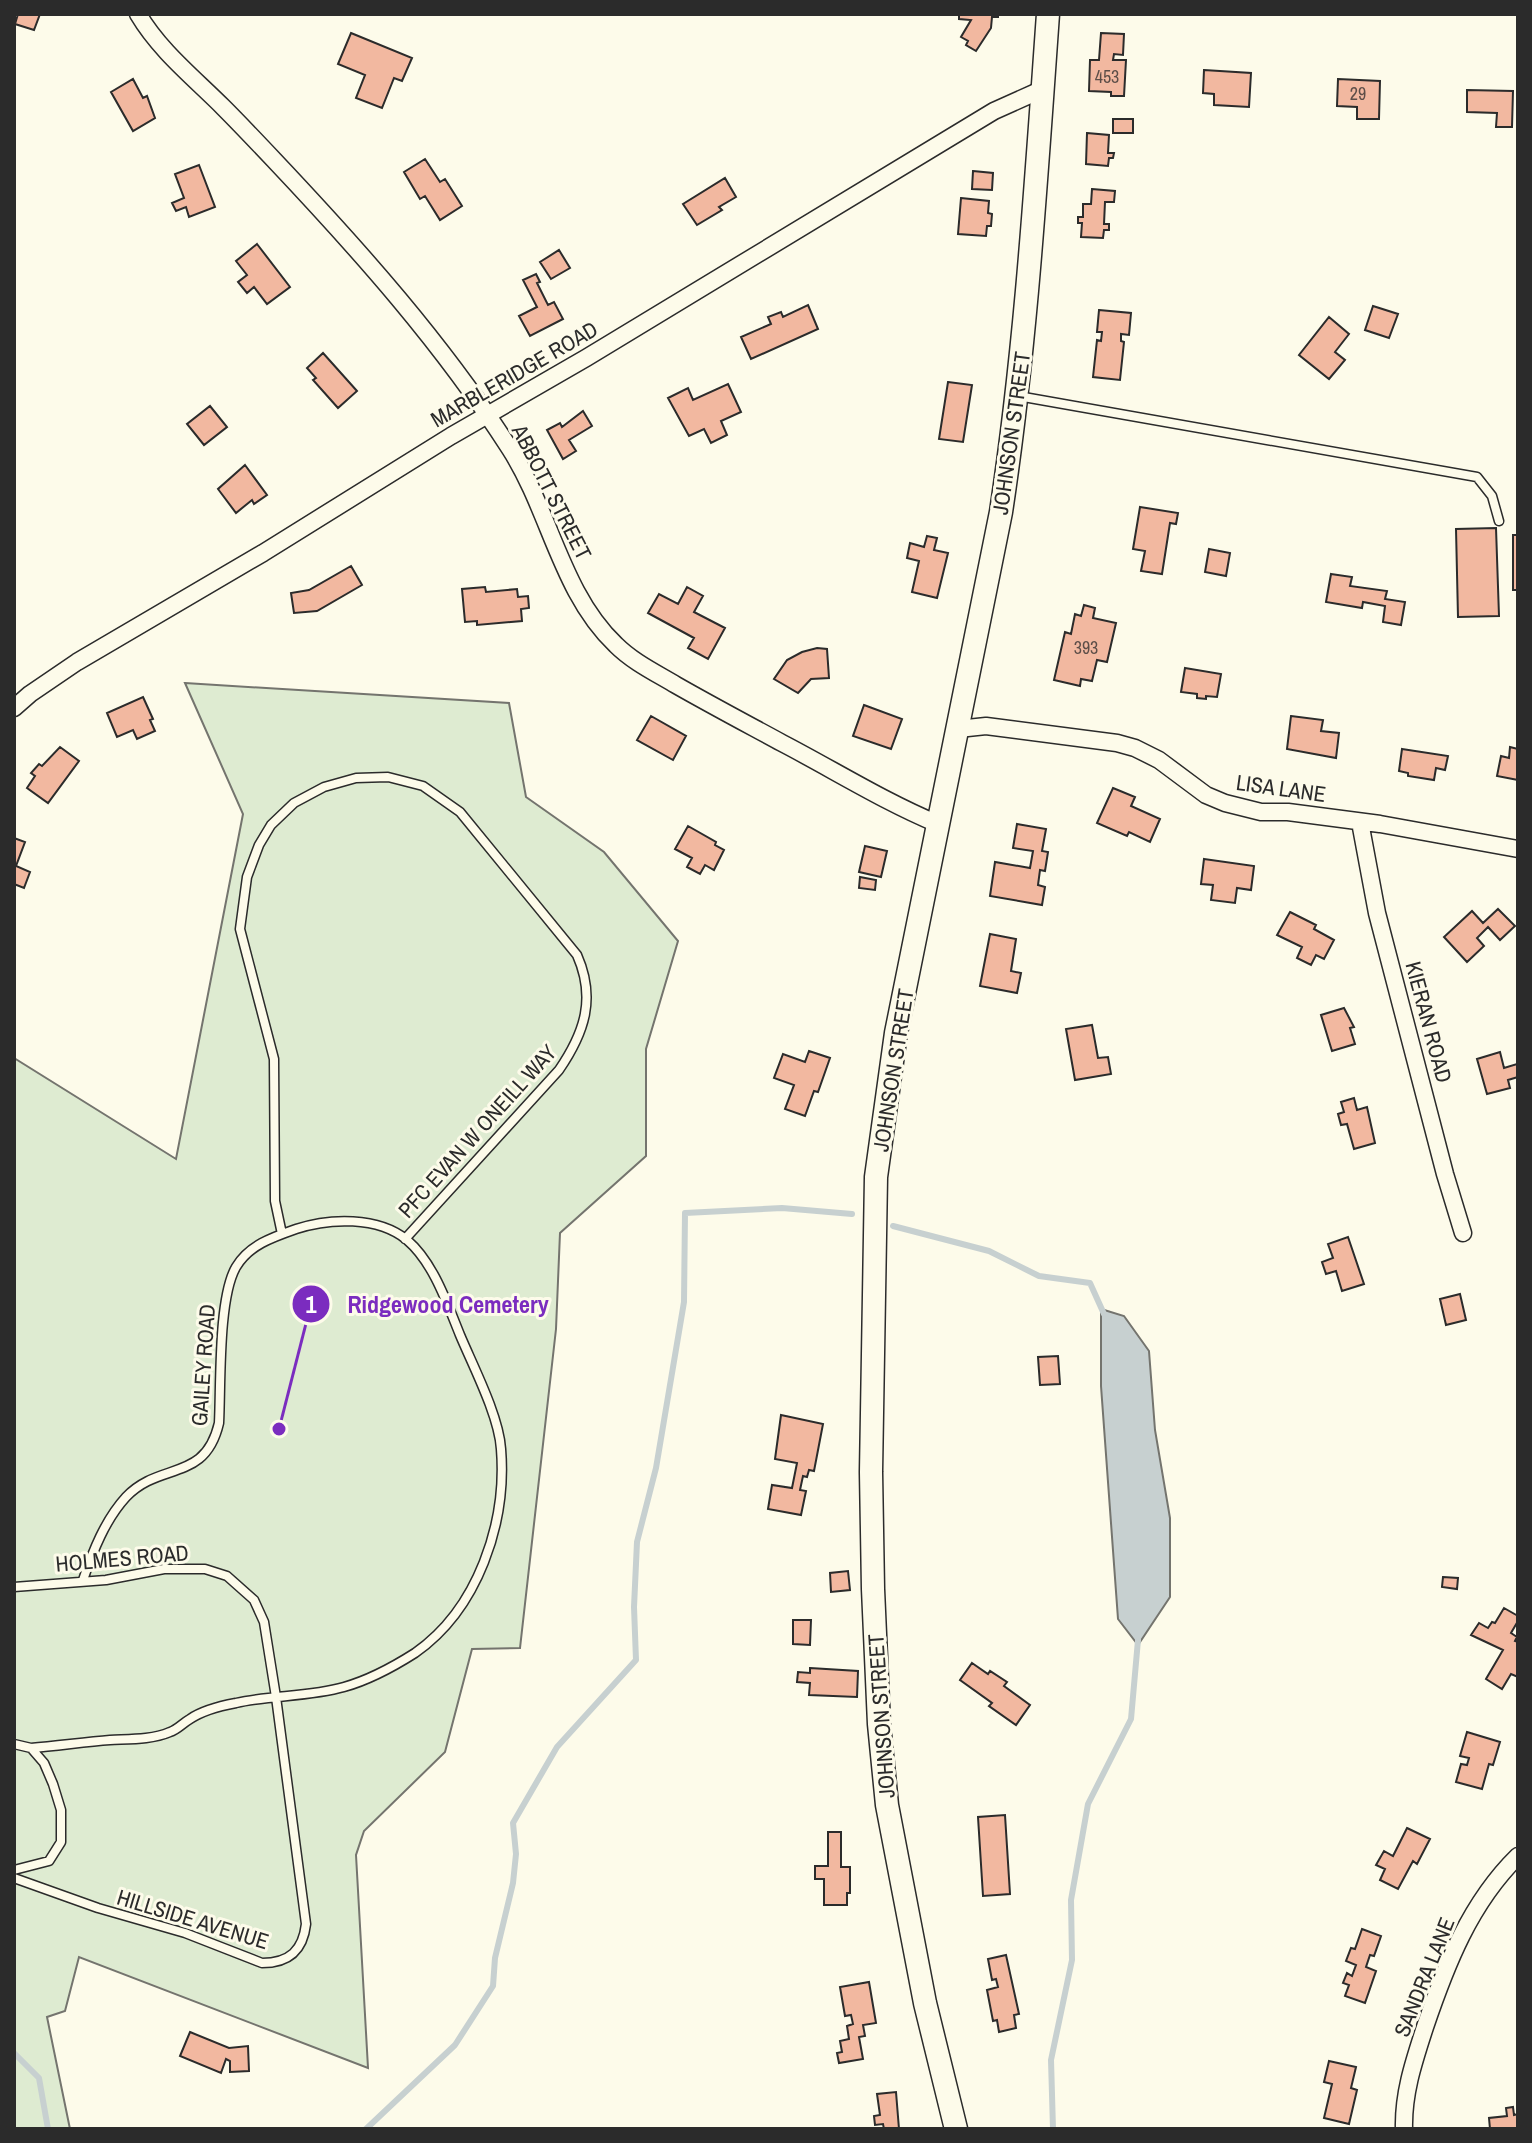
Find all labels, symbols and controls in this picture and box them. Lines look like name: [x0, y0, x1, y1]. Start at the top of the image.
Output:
house number: 453: [1095, 64, 1119, 89]
house number: 29: [1350, 81, 1366, 106]
street label: MARBLERIDGE ROAD: [425, 314, 603, 434]
street label: JOHNSON STREET: [985, 350, 1037, 516]
street label: ABBOTT STREET: [505, 418, 599, 565]
house number: 393: [1074, 635, 1098, 660]
street label: LISA LANE: [1234, 767, 1328, 809]
street label: KIERAN ROAD: [1398, 958, 1460, 1086]
street label: JOHNSON STREET: [865, 986, 921, 1154]
street label: PFC EVAN W ONEILL WAY: [391, 1038, 563, 1224]
callout: Ridgewood Cemetery: [291, 1280, 564, 1328]
text: 1: [306, 1288, 317, 1320]
text: Ridgewood Cemetery: [347, 1288, 549, 1320]
street label: GAILEY ROAD: [184, 1303, 222, 1427]
street label: HOLMES ROAD: [54, 1537, 190, 1579]
street label: JOHNSON STREET: [860, 1633, 902, 1799]
street label: HILLSIDE AVENUE: [113, 1882, 273, 1956]
street label: SANDRA LANE: [1386, 1913, 1462, 2041]

